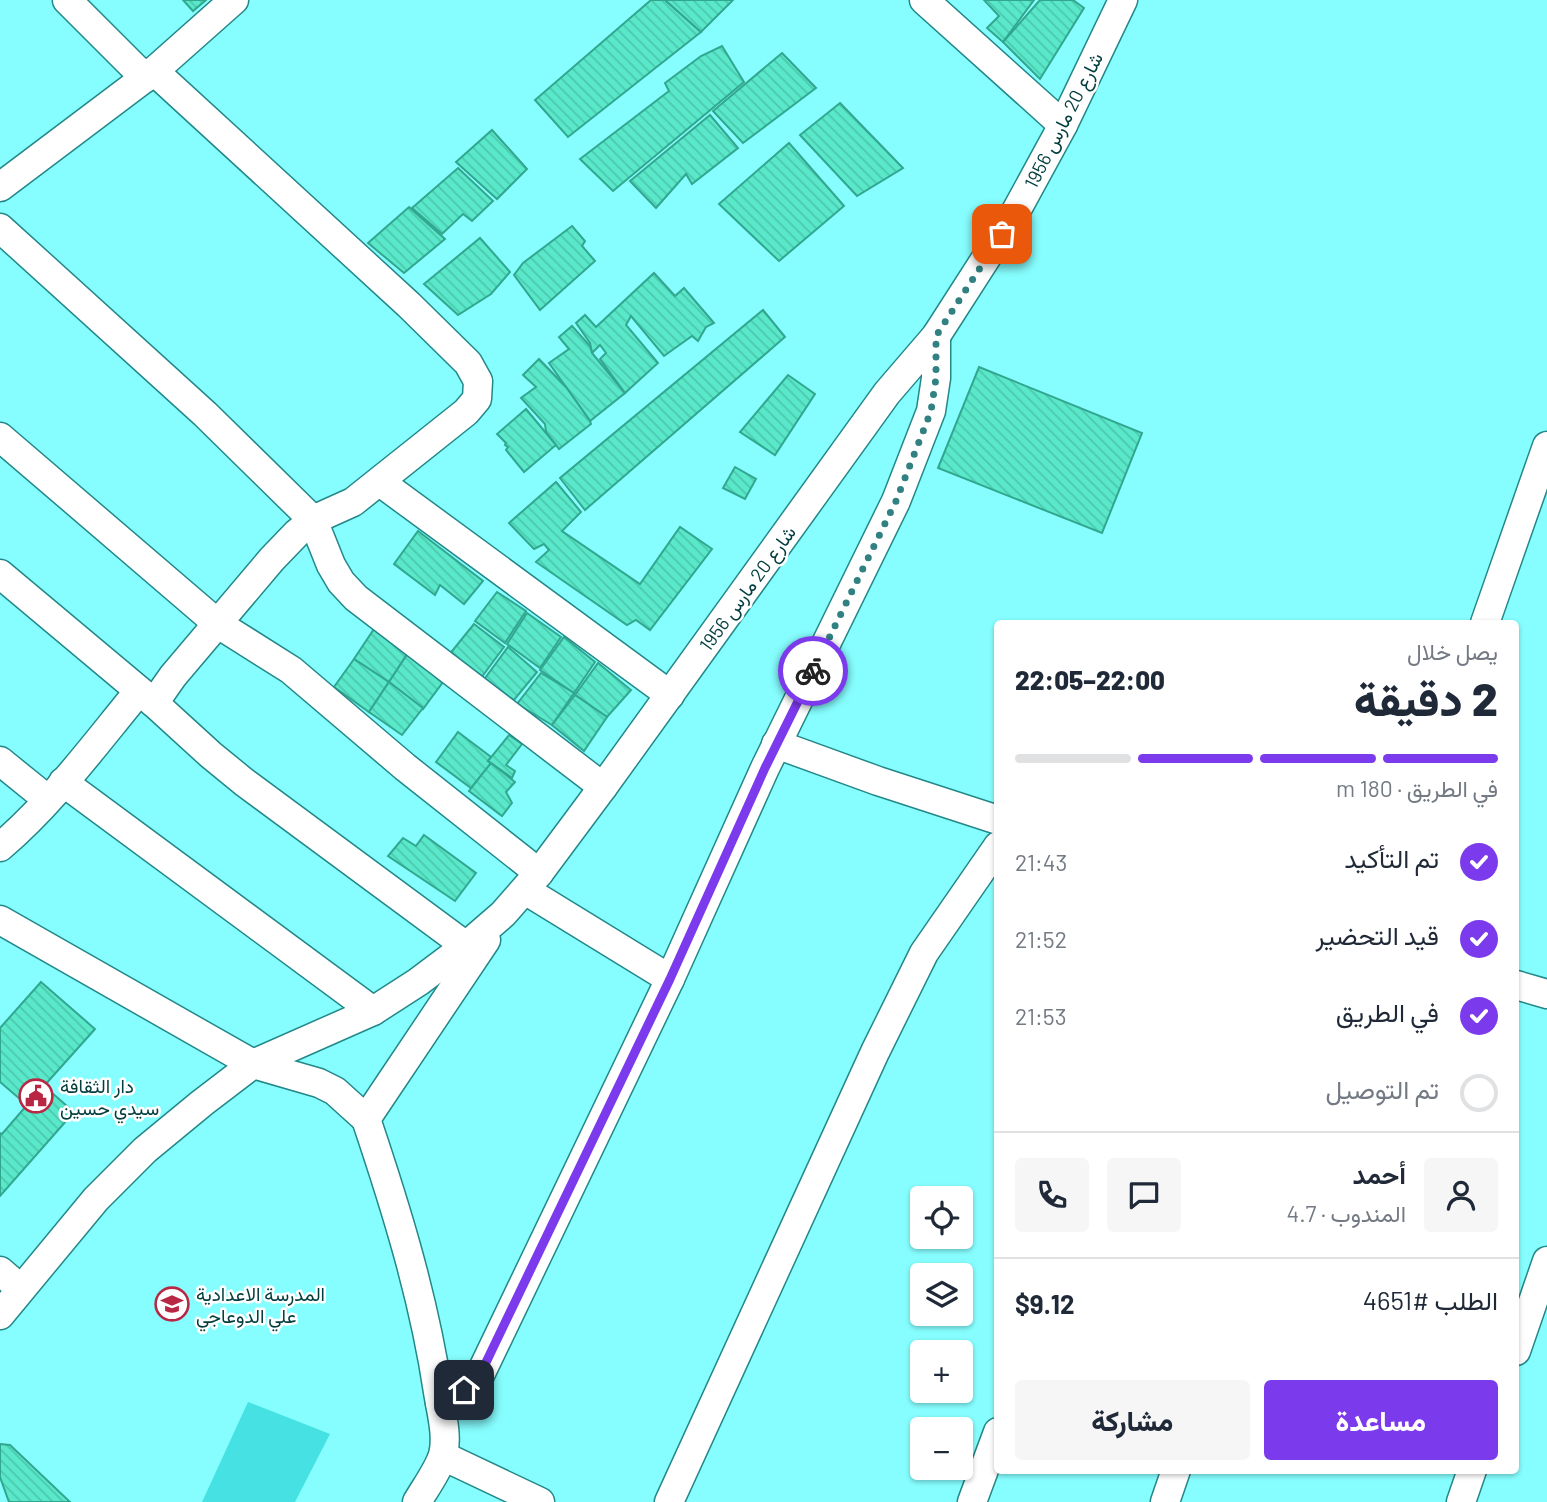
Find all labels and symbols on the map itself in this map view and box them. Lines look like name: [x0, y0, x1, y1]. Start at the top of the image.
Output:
street label: شارع 20 مارس 1956: [1019, 48, 1109, 193]
pin: [972, 204, 1032, 264]
street label: شارع 20 مارس 1956: [694, 521, 802, 656]
courier: [778, 636, 848, 706]
place label: دار الثقافة سيدي حسين: [60, 1074, 159, 1124]
public building icon: دار الثقافة سيدي حسين: [17, 1077, 55, 1115]
place label: المدرسة الاعدادية علي الدوعاجي: [196, 1282, 325, 1332]
school or university icon: المدرسة الاعدادية علي الدوعاجي: [153, 1285, 191, 1323]
pin: [434, 1360, 494, 1420]

